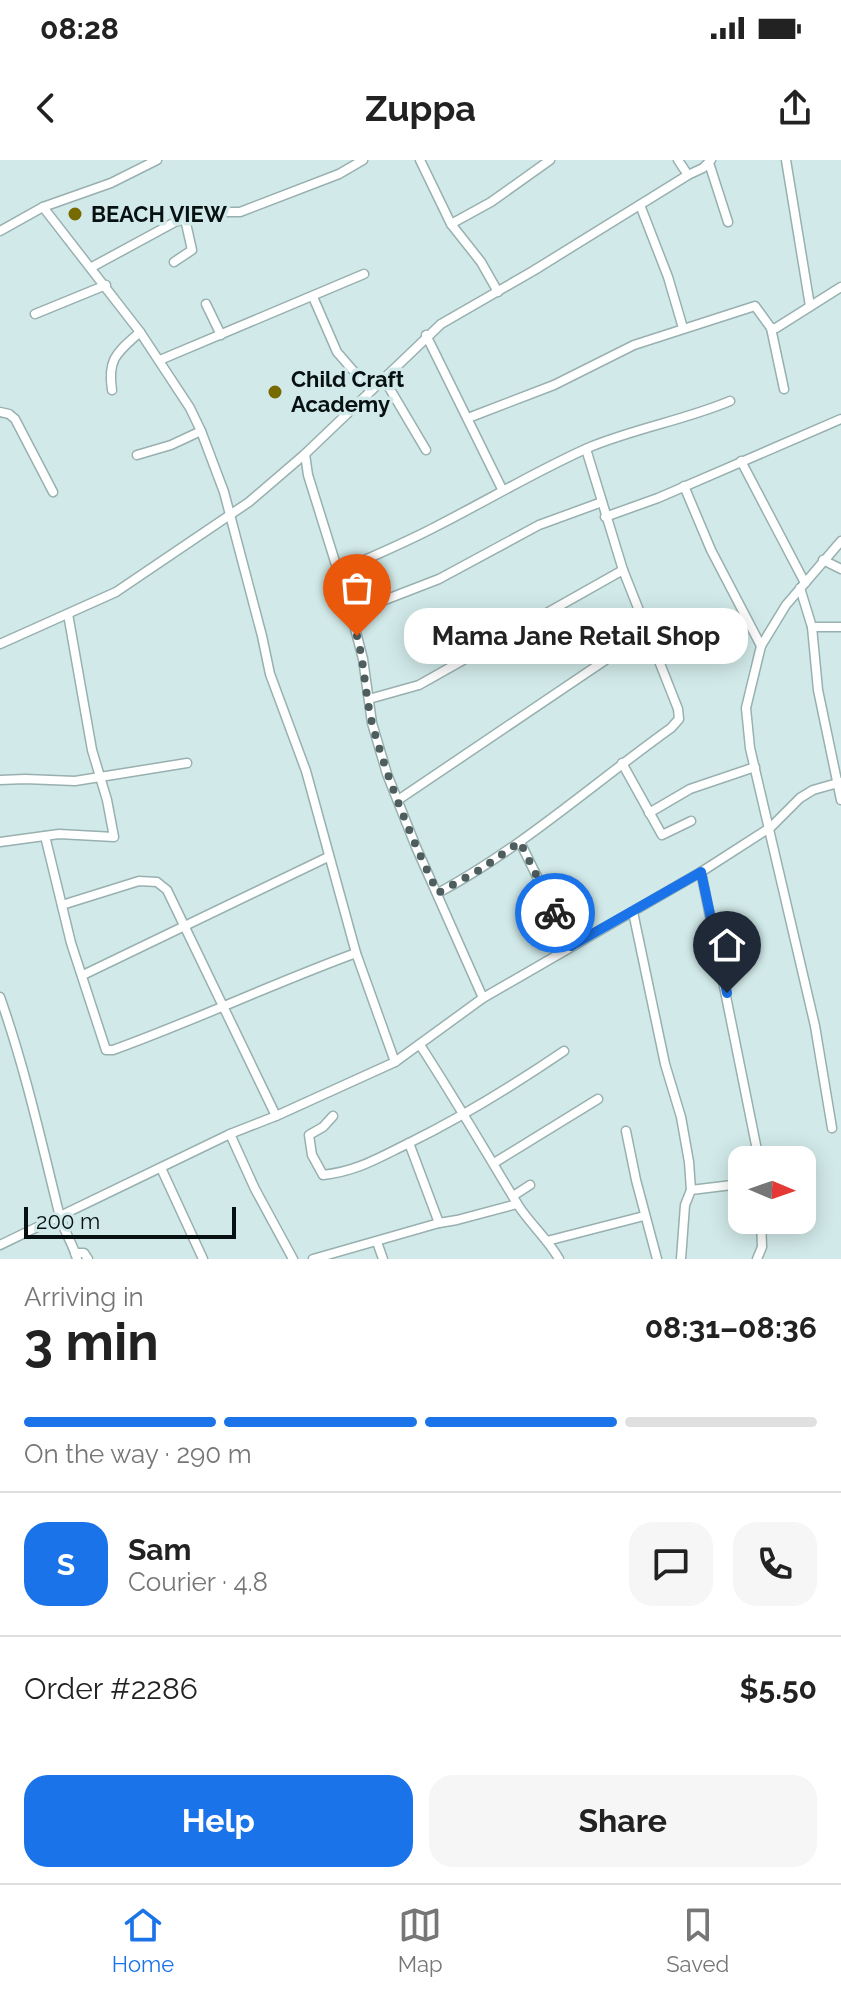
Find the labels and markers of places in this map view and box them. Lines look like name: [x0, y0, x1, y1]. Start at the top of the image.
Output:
place label: BEACH VIEW: [91, 201, 228, 227]
marker: BEACH VIEW: [66, 205, 84, 223]
place label: Child Craft Academy: [291, 366, 405, 417]
marker: Child Craft Academy: [266, 383, 284, 401]
pin: [323, 554, 391, 636]
callout: Mama Jane Retail Shop: [405, 608, 749, 664]
pin: [693, 911, 761, 993]

